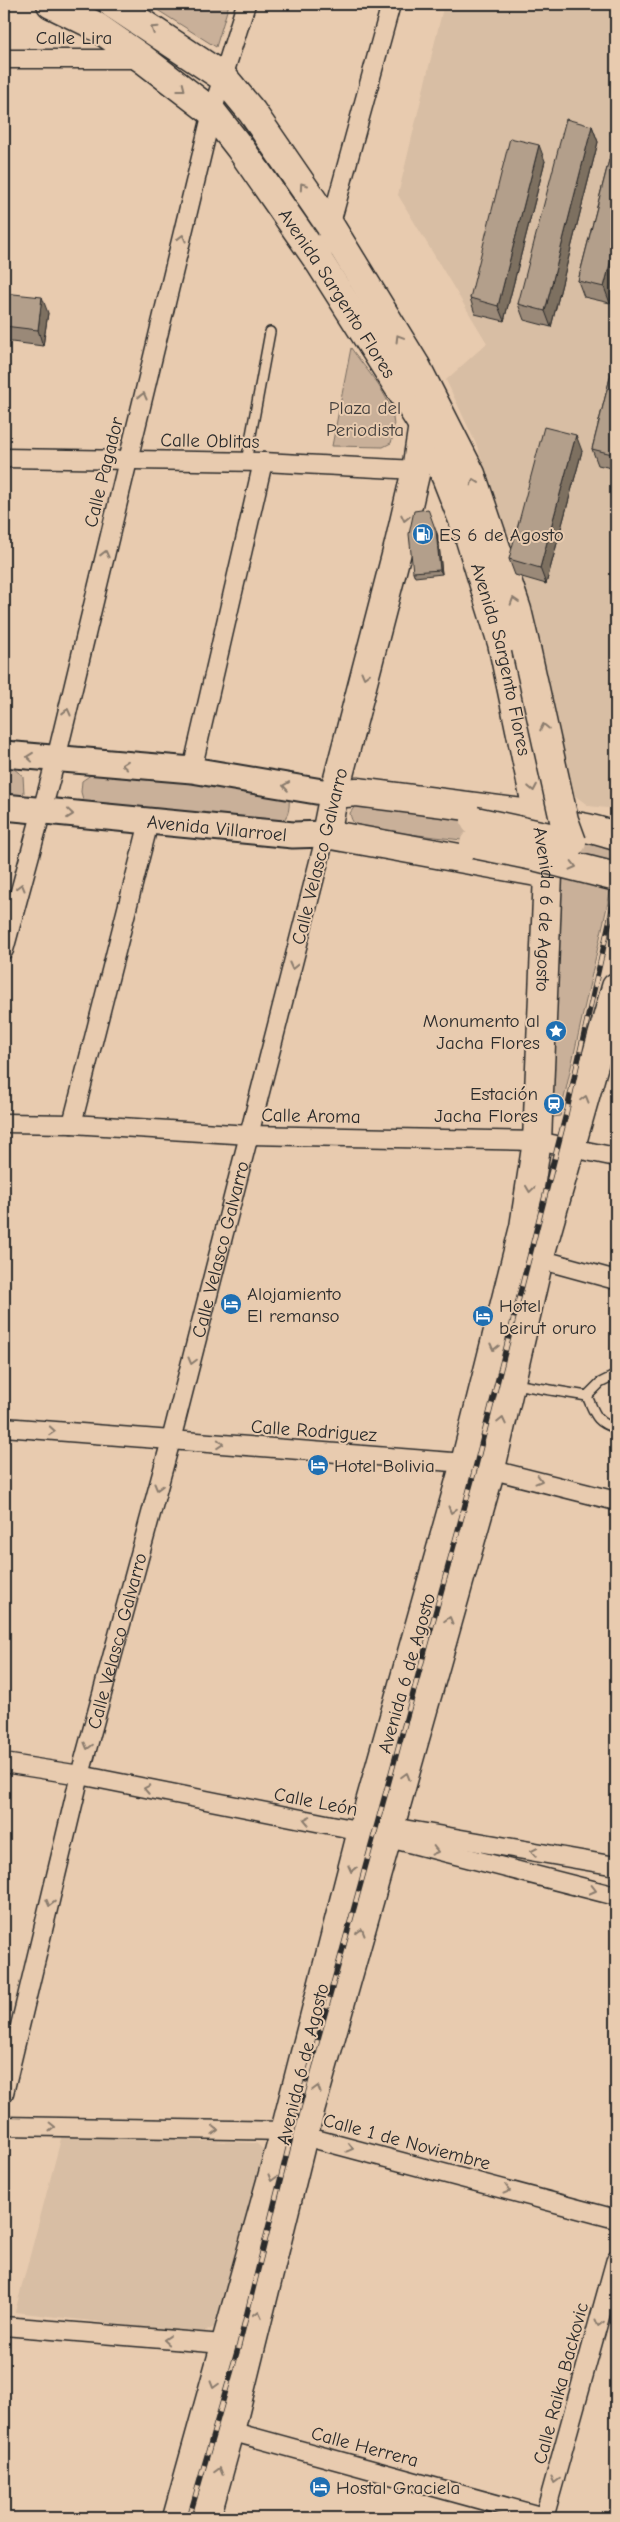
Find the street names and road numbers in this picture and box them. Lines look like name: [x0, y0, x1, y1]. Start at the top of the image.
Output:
street label: Calle Lira: [36, 27, 112, 49]
street label: Avenida Sargento Flores: [274, 205, 400, 382]
street label: Calle Pagador: [80, 414, 128, 530]
street label: Calle Oblitas: [160, 429, 260, 453]
street label: Avenida Sargento Flores: [466, 561, 535, 758]
street label: Calle Velasco Galvarro: [287, 766, 353, 947]
street label: Avenida Villarroel: [146, 811, 288, 846]
street label: Avenida 6 de Agosto: [528, 825, 558, 992]
street label: Calle Aroma: [261, 1104, 361, 1128]
street label: Calle Velasco Galvarro: [188, 1159, 254, 1340]
street label: Calle Rodriguez: [250, 1416, 378, 1446]
street label: Calle Velasco Galvarro: [83, 1551, 152, 1732]
street label: Avenida 6 de Agosto: [374, 1591, 440, 1756]
street label: Calle León: [272, 1783, 360, 1821]
street label: Avenida 6 de Agosto: [272, 1981, 334, 2147]
street label: Calle 1 de Noviembre: [321, 2109, 493, 2175]
street label: Calle Raika Backovic: [529, 2300, 593, 2467]
street label: Calle Herrera: [309, 2422, 421, 2472]

